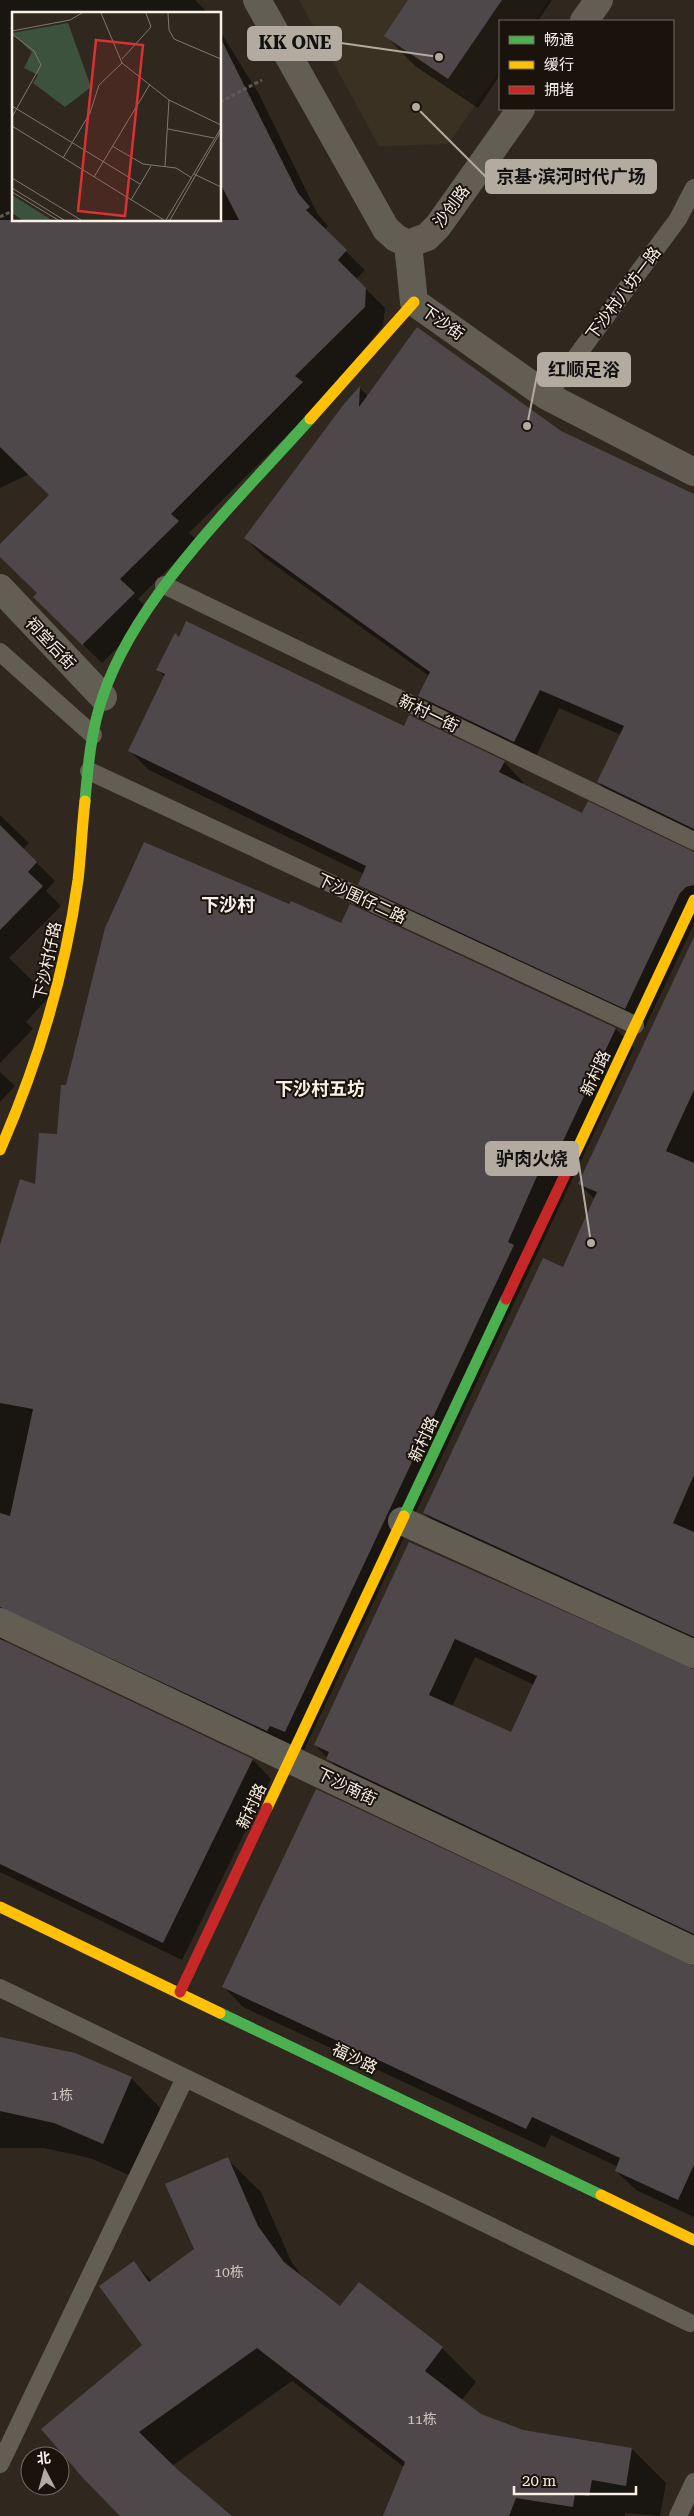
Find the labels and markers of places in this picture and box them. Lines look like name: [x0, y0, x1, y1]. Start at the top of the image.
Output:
callout: KK ONE: [248, 27, 341, 60]
callout: 京基·滨河时代广场: [486, 160, 656, 193]
callout: 红顺足浴: [538, 353, 630, 386]
callout: 驴肉火烧: [486, 1142, 578, 1175]

